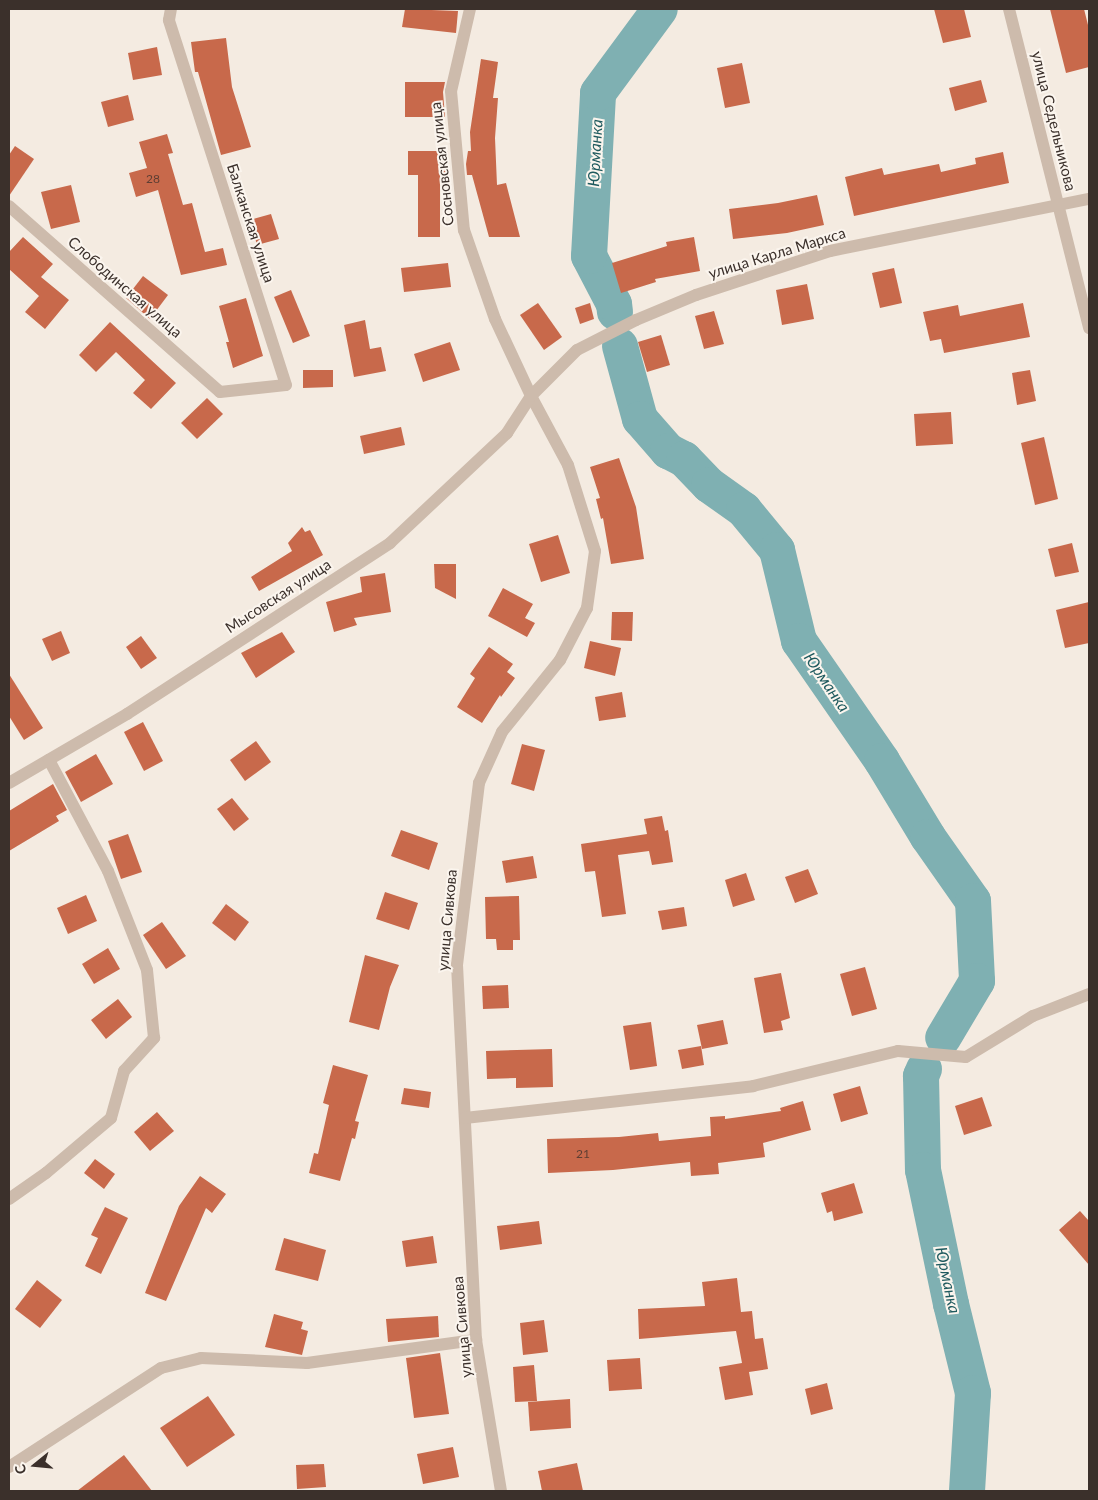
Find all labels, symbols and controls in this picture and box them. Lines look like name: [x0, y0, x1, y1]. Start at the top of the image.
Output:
street label: улица Седельникова: [1028, 49, 1080, 193]
street label: Сосновская улица: [427, 101, 457, 227]
water label: Юрманка: [584, 119, 606, 187]
street label: Балканская улица: [223, 161, 279, 285]
house number: 28: [146, 172, 160, 186]
street label: улица Карла Маркса: [706, 224, 848, 282]
street label: Слободинская улица: [64, 233, 186, 341]
street label: Мысовская улица: [222, 555, 334, 637]
water label: Юрманка: [800, 649, 854, 715]
street label: улица Сивкова: [434, 869, 460, 971]
house number: 21: [576, 1147, 590, 1161]
water label: Юрманка: [932, 1245, 964, 1315]
street label: улица Сивкова: [449, 1276, 475, 1378]
north arrow: [10, 1440, 60, 1490]
text: С: [11, 1463, 30, 1476]

